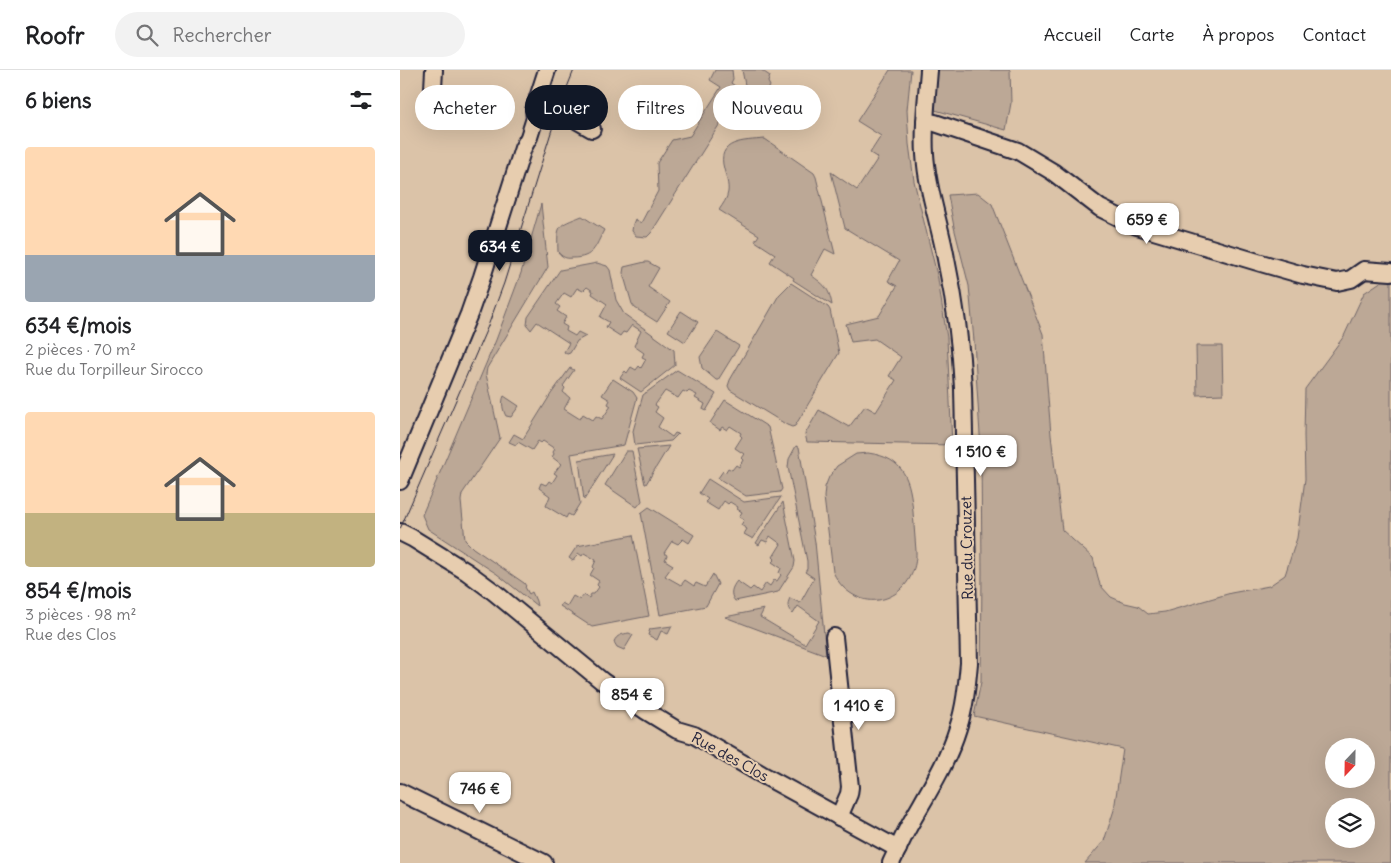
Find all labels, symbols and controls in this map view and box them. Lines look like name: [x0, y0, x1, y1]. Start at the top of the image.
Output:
search box: [115, 12, 465, 57]
text: Roofr: [25, 20, 85, 50]
icon: search: [133, 21, 161, 49]
text: Rechercher: [173, 23, 272, 47]
text: Accueil: [1044, 23, 1102, 46]
text: Carte: [1130, 23, 1175, 46]
text: À propos: [1203, 23, 1274, 46]
text: Contact: [1302, 23, 1366, 46]
chip: Acheter: [415, 85, 515, 130]
chip: Louer: [525, 85, 608, 130]
chip: Filtres: [618, 85, 703, 130]
chip: Nouveau: [713, 85, 821, 130]
icon: filters: [347, 86, 375, 114]
text: 6 biens: [25, 87, 91, 114]
icon: home: [155, 179, 245, 269]
pin: 659 €: [1112, 202, 1182, 245]
text: 659 €: [1126, 209, 1168, 229]
pin: 634 €: [465, 230, 535, 272]
text: 634 €: [479, 236, 521, 256]
text: 634 €/mois: [25, 312, 132, 339]
text: 2 pièces · 70 m²: [25, 339, 136, 359]
text: Rue du Torpilleur Sirocco: [25, 359, 203, 379]
pin: 1 510 €: [935, 434, 1027, 477]
text: 1 510 €: [956, 441, 1006, 461]
icon: home: [155, 444, 245, 534]
street label: Rue du Crouzet: [956, 496, 977, 600]
text: 854 €/mois: [25, 577, 132, 604]
text: 3 pièces · 98 m²: [25, 604, 136, 624]
text: Rue des Clos: [25, 624, 116, 644]
pin: 854 €: [597, 678, 667, 720]
text: 854 €: [611, 684, 653, 704]
pin: 1 410 €: [813, 688, 905, 731]
text: 1 410 €: [834, 695, 884, 715]
street label: Rue des Clos: [688, 728, 772, 786]
north arrow: [1325, 738, 1375, 788]
map controls: [1325, 738, 1375, 848]
pin: 746 €: [445, 772, 515, 814]
text: 746 €: [460, 778, 500, 798]
button: layers: [1325, 798, 1375, 848]

